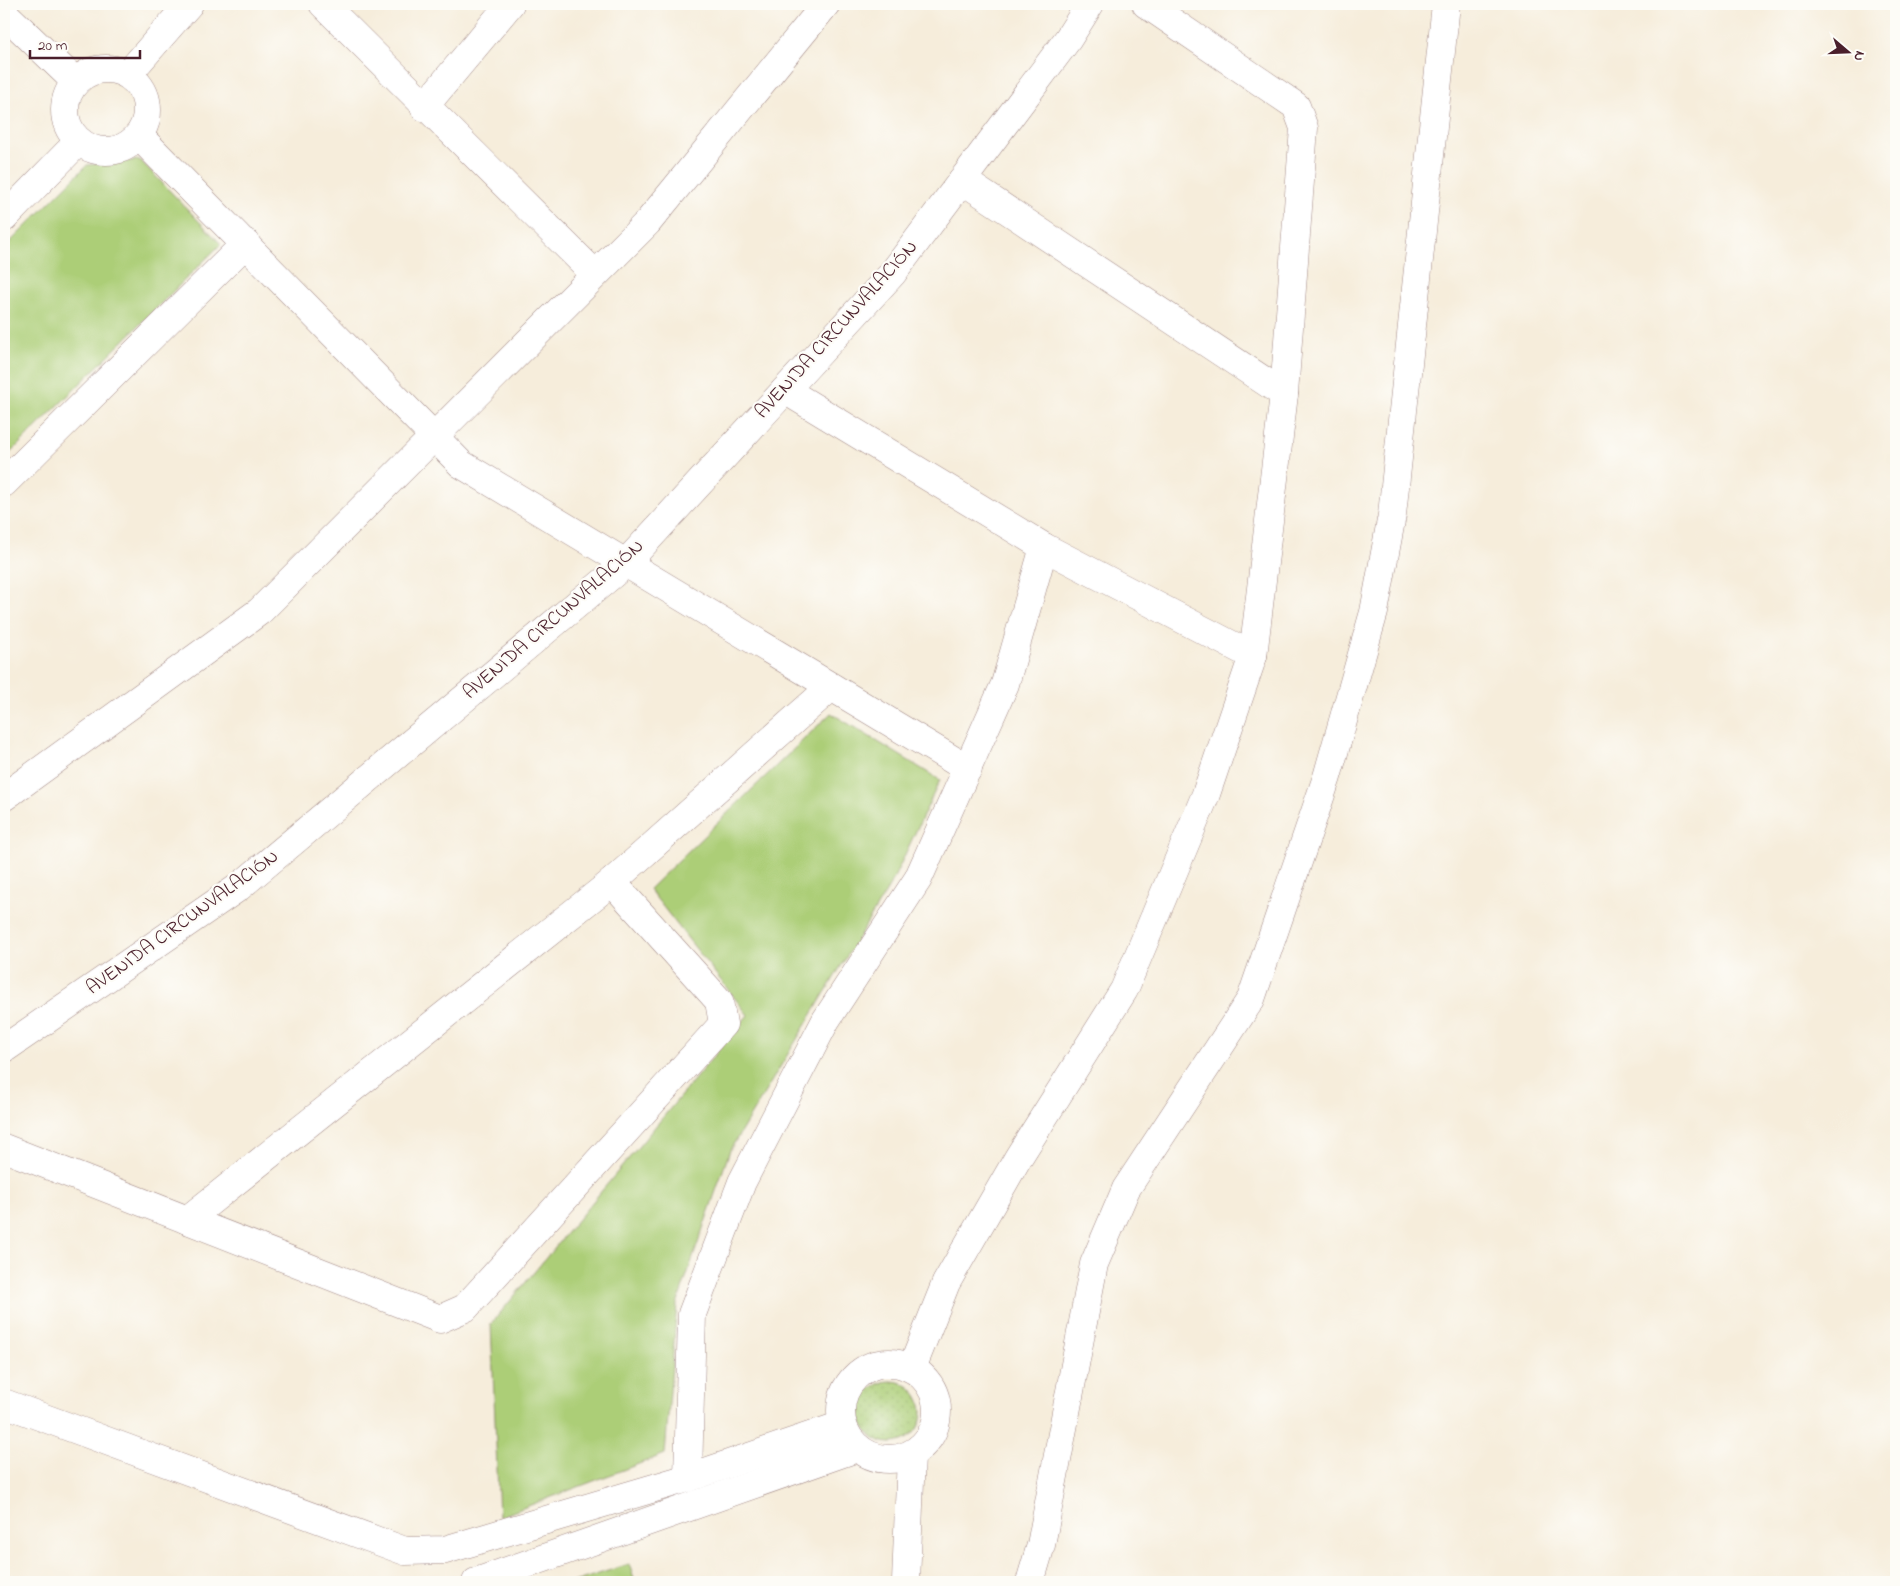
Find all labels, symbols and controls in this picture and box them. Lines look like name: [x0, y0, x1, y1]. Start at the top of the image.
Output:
scale bar: [30, 28, 140, 60]
north arrow: [1822, 28, 1872, 78]
text: 20 m: [38, 35, 68, 57]
text: N: [1847, 48, 1870, 64]
street label: AVENIDA CIRCUNVALACIÓN: [749, 234, 925, 426]
street label: AVENIDA CIRCUNVALACIÓN: [457, 533, 651, 707]
street label: AVENIDA CIRCUNVALACIÓN: [81, 843, 285, 1003]

